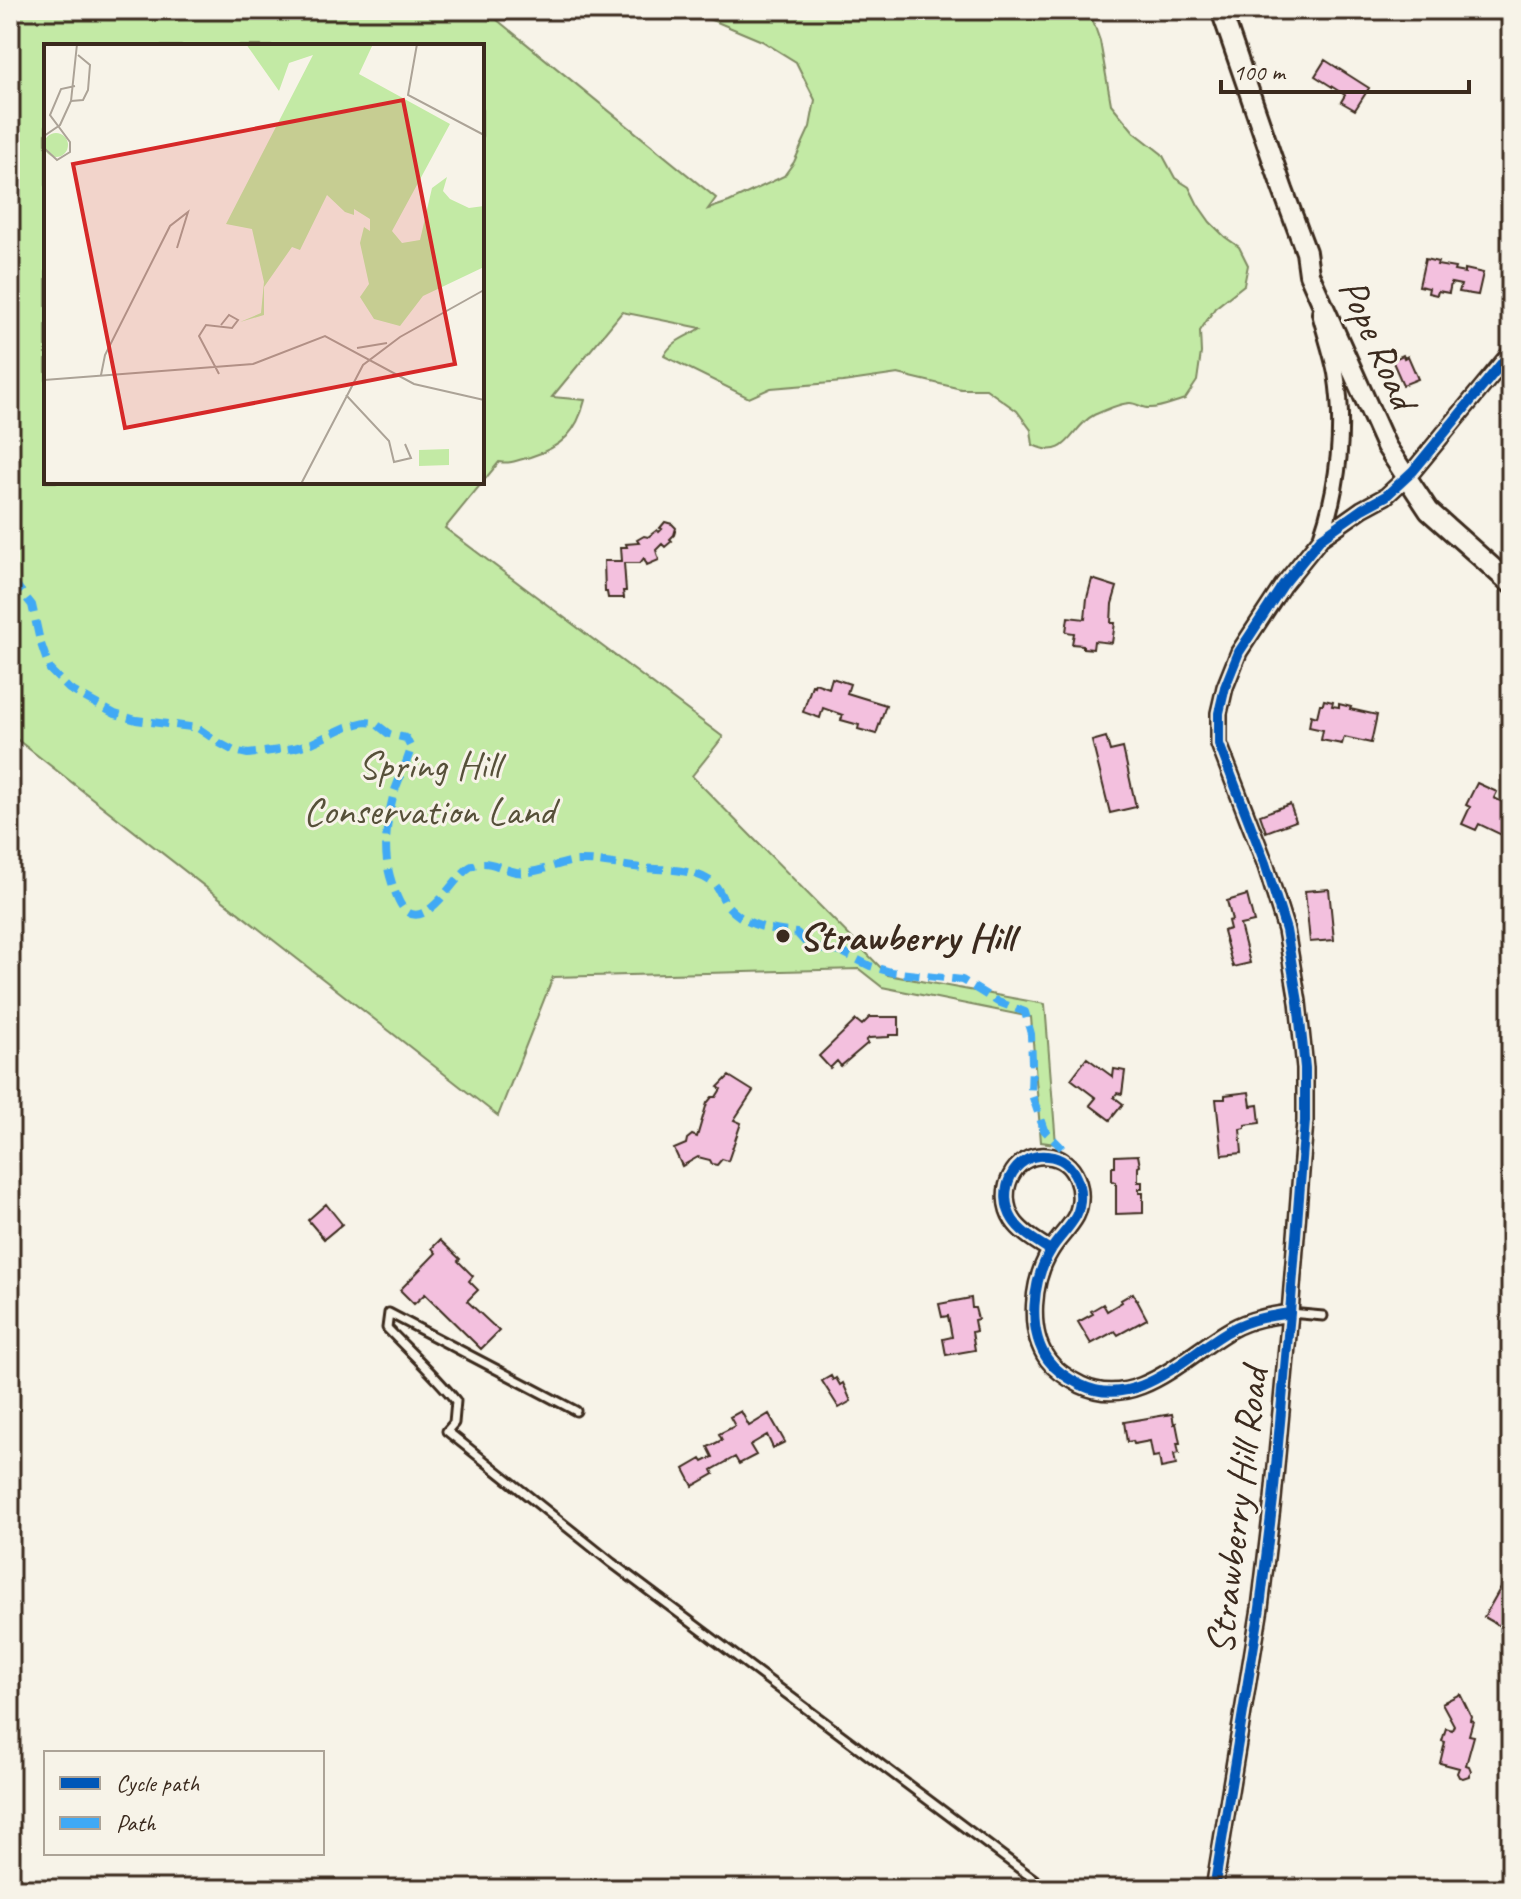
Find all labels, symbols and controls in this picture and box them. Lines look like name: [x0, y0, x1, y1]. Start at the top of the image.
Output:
inset map: [44, 44, 484, 484]
scale bar: [1221, 44, 1469, 94]
text: 100 m: [1233, 57, 1287, 87]
street label: Pope Road: [1327, 271, 1431, 422]
park label: Spring Hill Conservation Land: [303, 740, 561, 836]
place label: Strawberry Hill: [799, 912, 1021, 962]
marker: Strawberry Hill: [774, 927, 792, 945]
street label: Strawberry Hill Road: [1195, 1359, 1280, 1657]
legend: [44, 1751, 324, 1855]
text: Cycle path: [116, 1768, 200, 1798]
text: Path: [116, 1808, 157, 1838]

